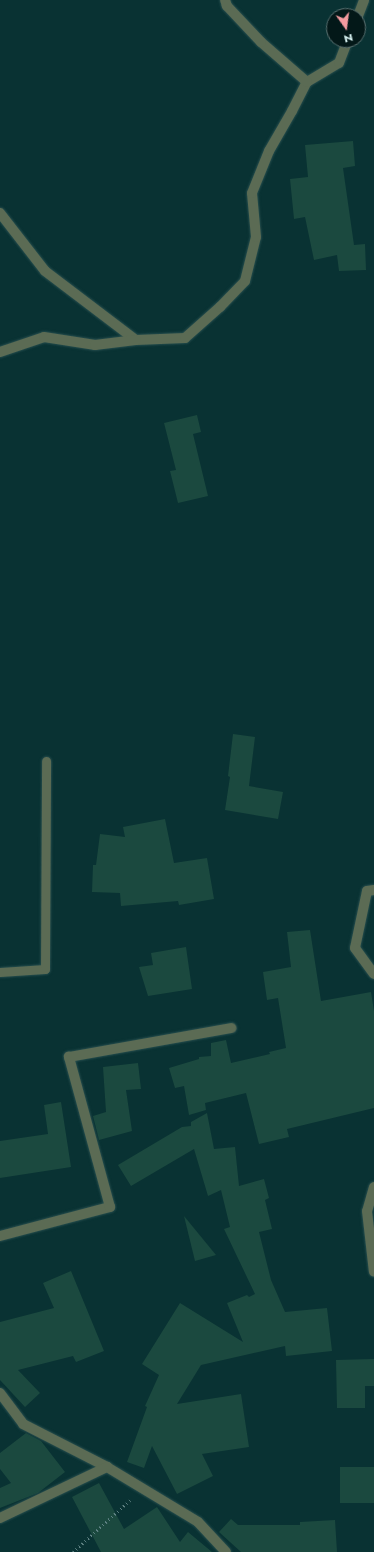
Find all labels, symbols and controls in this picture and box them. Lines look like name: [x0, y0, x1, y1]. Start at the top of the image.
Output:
north arrow: [326, 8, 366, 48]
text: N: [342, 30, 355, 47]

